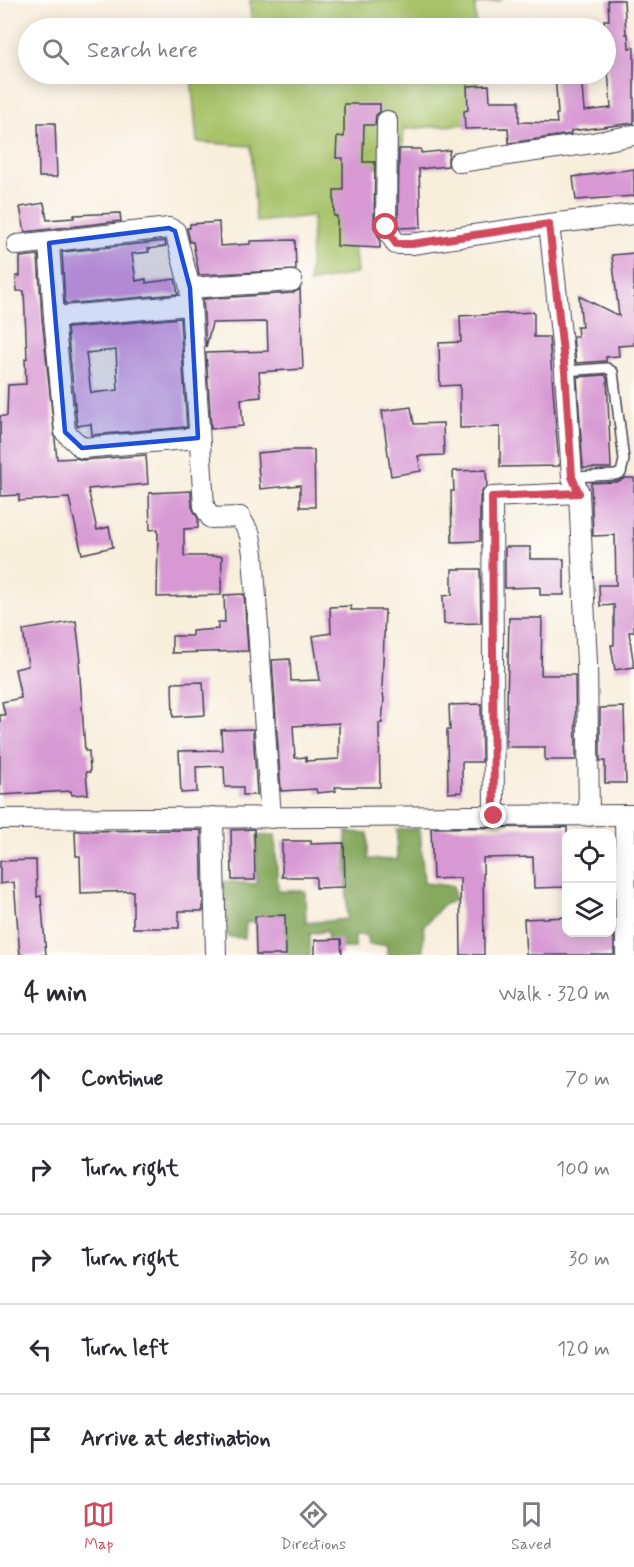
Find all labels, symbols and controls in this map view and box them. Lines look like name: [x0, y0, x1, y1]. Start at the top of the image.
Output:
search box: [18, 18, 616, 84]
icon: search: [39, 35, 72, 68]
text: Search here: [87, 37, 198, 65]
route start: [372, 213, 398, 239]
route end: [480, 802, 506, 828]
map controls: [562, 829, 616, 937]
button: locate: [562, 829, 616, 883]
button: layers: [562, 883, 616, 937]
text: 4 min: [24, 977, 87, 1011]
text: Walk · 320 m: [498, 981, 610, 1008]
icon: ahead: [24, 1063, 57, 1096]
text: Continue: [81, 1065, 163, 1093]
text: 70 m: [565, 1066, 610, 1093]
icon: right: [24, 1153, 57, 1186]
text: Turn right: [81, 1155, 179, 1183]
text: 100 m: [556, 1156, 610, 1183]
icon: right: [24, 1243, 57, 1276]
text: Turn right: [81, 1245, 179, 1273]
text: 30 m: [568, 1246, 610, 1273]
icon: left: [24, 1333, 57, 1366]
text: Turn left: [81, 1335, 169, 1363]
text: 120 m: [557, 1336, 610, 1363]
icon: arrive: [24, 1423, 57, 1456]
text: Arrive at destination: [81, 1425, 271, 1453]
tab: Map: [82, 1498, 115, 1555]
tab: Directions: [280, 1498, 346, 1555]
tab: Saved: [511, 1498, 552, 1555]

